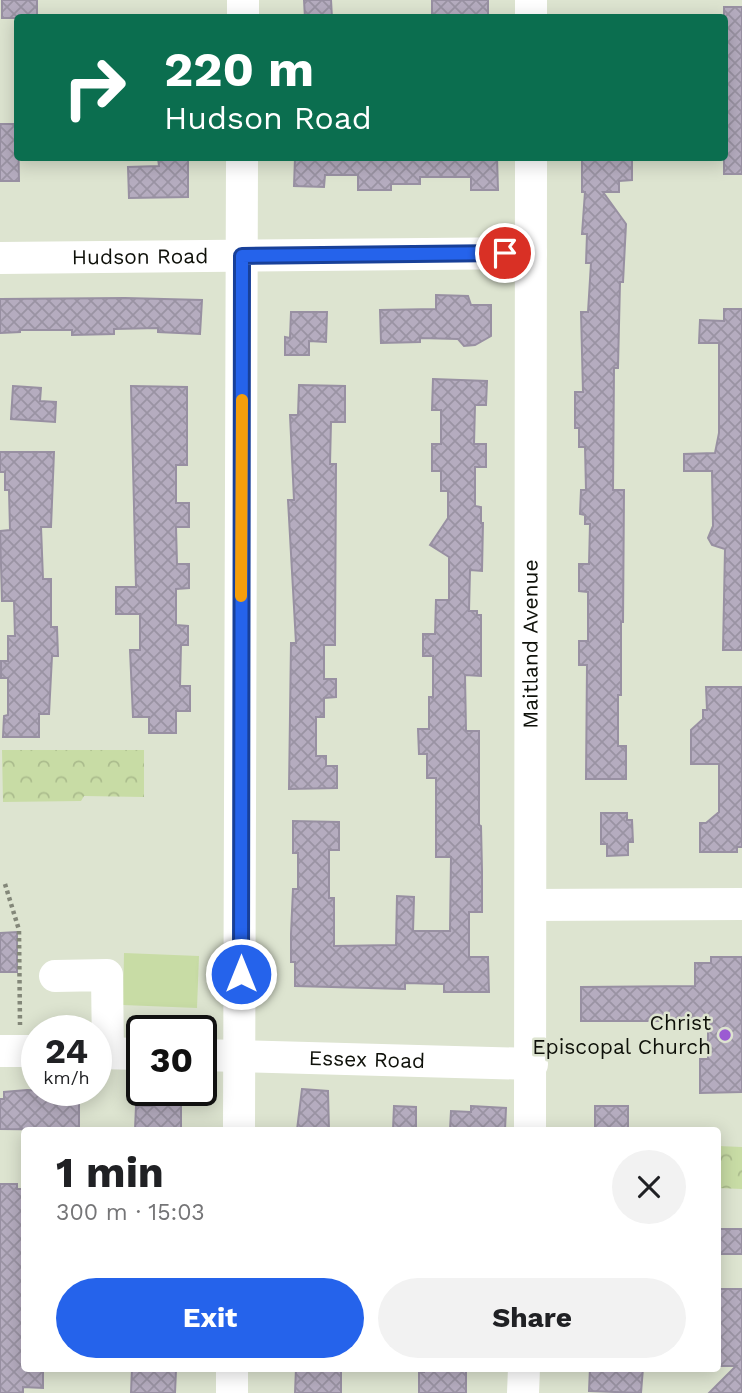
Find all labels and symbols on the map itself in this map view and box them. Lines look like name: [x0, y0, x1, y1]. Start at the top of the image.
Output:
pin: [475, 223, 535, 283]
street label: Hudson Road: [72, 243, 208, 269]
street label: Maitland Avenue: [517, 559, 543, 729]
position arrow: [204, 937, 278, 1011]
place label: Christ Episcopal Church: [532, 1010, 711, 1059]
speed limit sign: 30: [126, 1015, 217, 1106]
marker: Christ Episcopal Church: [717, 1027, 733, 1043]
street label: Essex Road: [308, 1045, 426, 1073]

